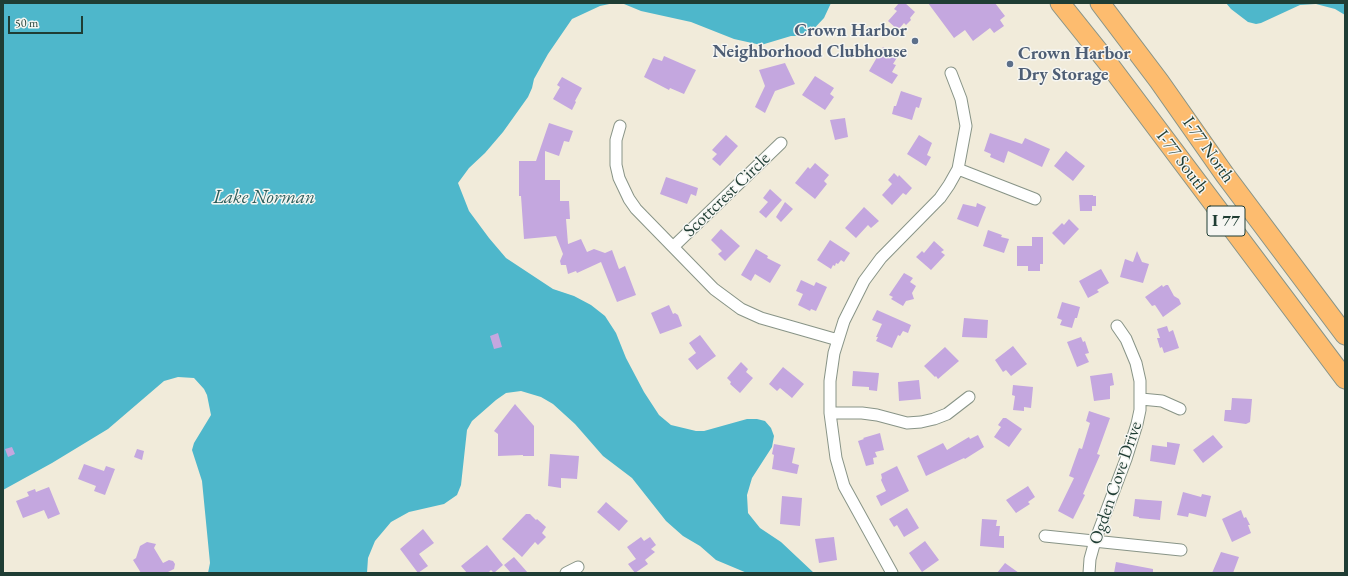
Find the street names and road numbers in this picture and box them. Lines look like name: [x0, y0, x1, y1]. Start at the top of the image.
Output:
street label: I-77 North: [1177, 113, 1239, 187]
street label: I-77 South: [1151, 126, 1213, 198]
street label: Scottcrest Circle: [679, 148, 775, 242]
road number: I 77: [1207, 206, 1245, 236]
street label: Ogden Cove Drive: [1085, 419, 1147, 547]

